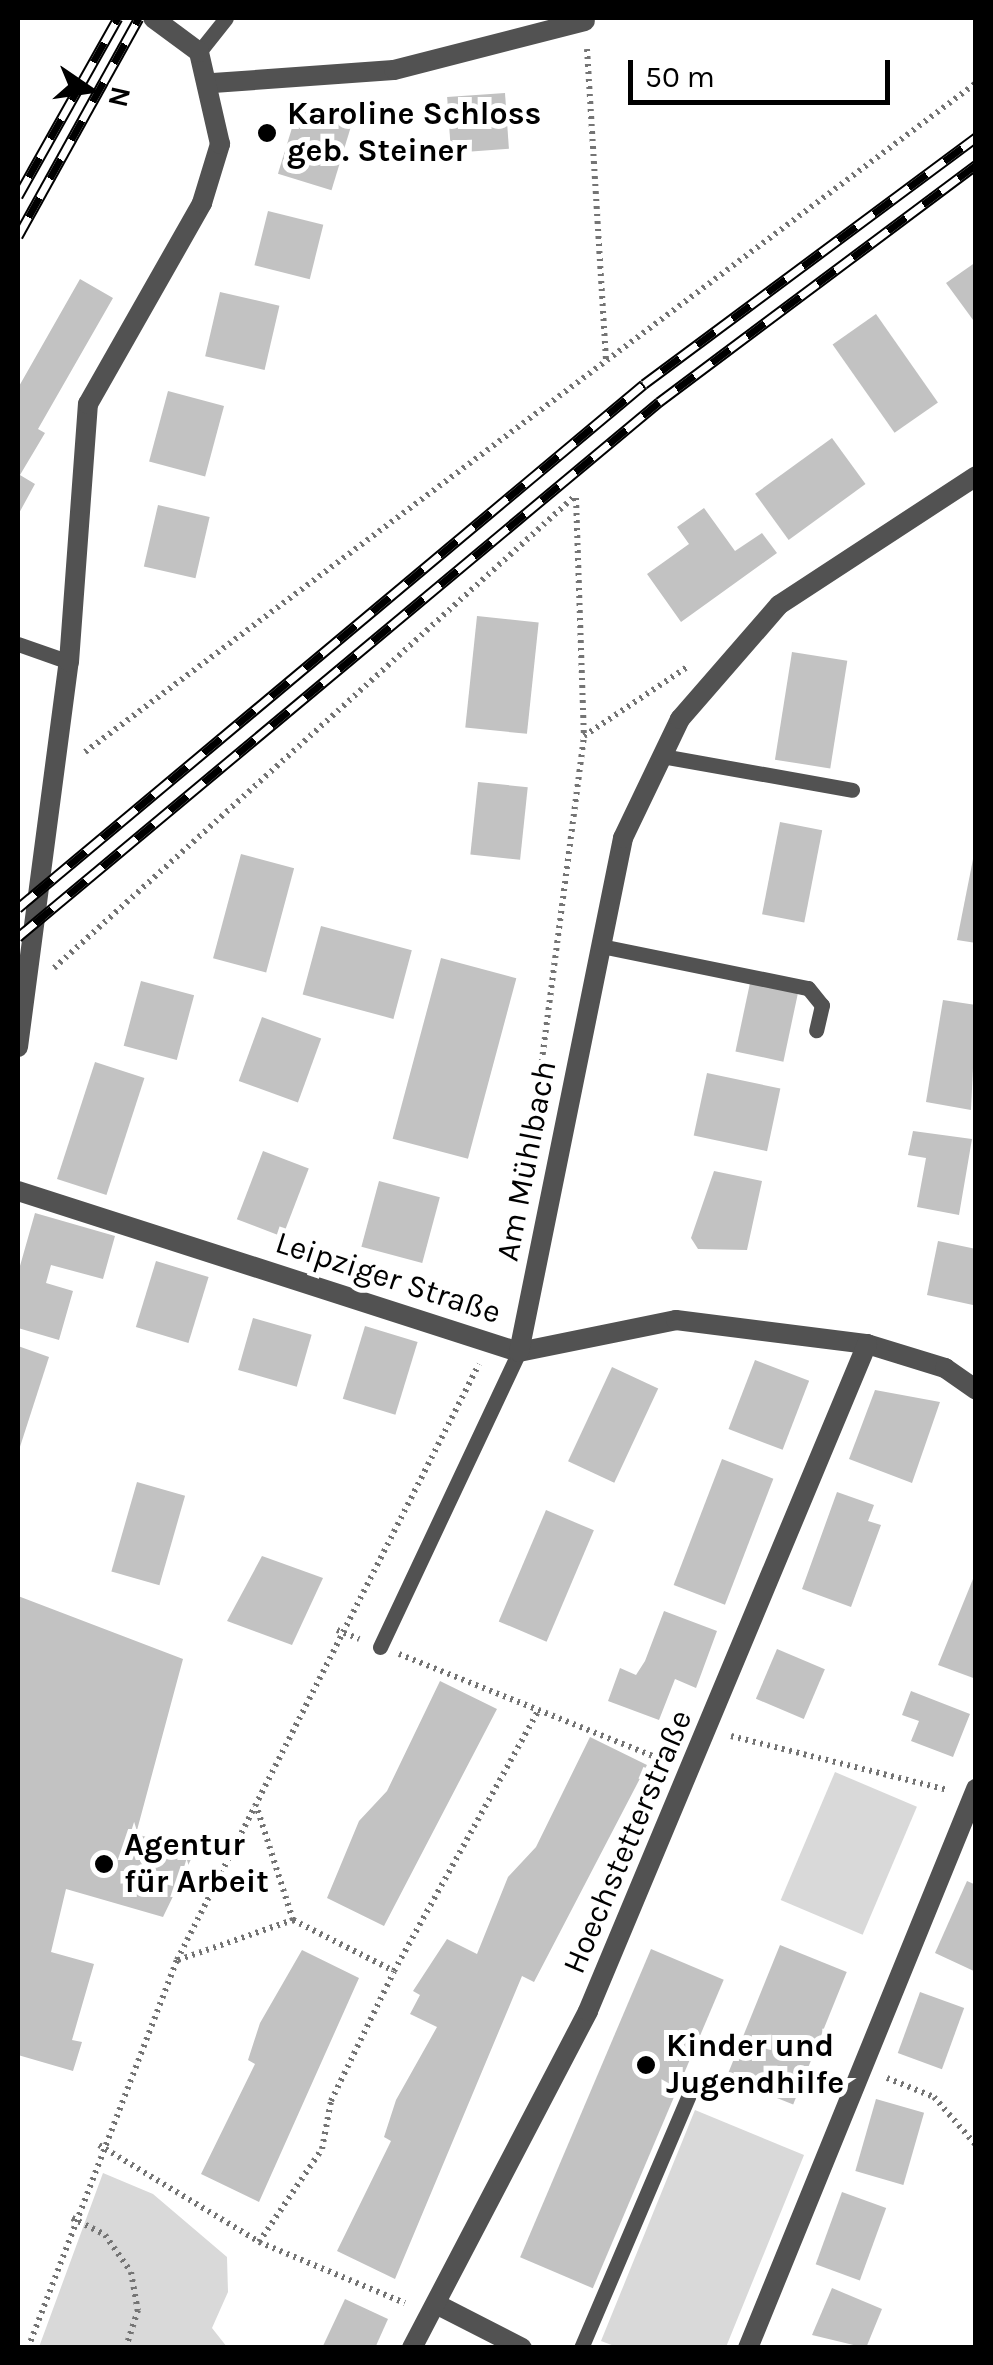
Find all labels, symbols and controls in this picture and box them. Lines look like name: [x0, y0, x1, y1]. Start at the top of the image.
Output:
north arrow: [40, 40, 140, 140]
scale bar: [633, 40, 896, 102]
text: 50 m: [645, 59, 715, 95]
text: N: [101, 83, 138, 110]
place label: Karoline Schloss geb. Steiner: [287, 96, 541, 171]
marker: Karoline Schloss geb. Steiner: [256, 122, 278, 144]
street label: Am Mühlbach: [489, 1058, 565, 1264]
street label: Leipziger Straße: [270, 1223, 506, 1333]
street label: Hoechstetterstraße: [555, 1704, 701, 1980]
place label: Agentur für Arbeit: [124, 1827, 269, 1902]
marker: Agentur für Arbeit: [93, 1853, 115, 1875]
place label: Kinder und Jugendhilfe: [666, 2028, 844, 2103]
marker: Kinder und Jugendhilfe: [635, 2054, 657, 2076]

